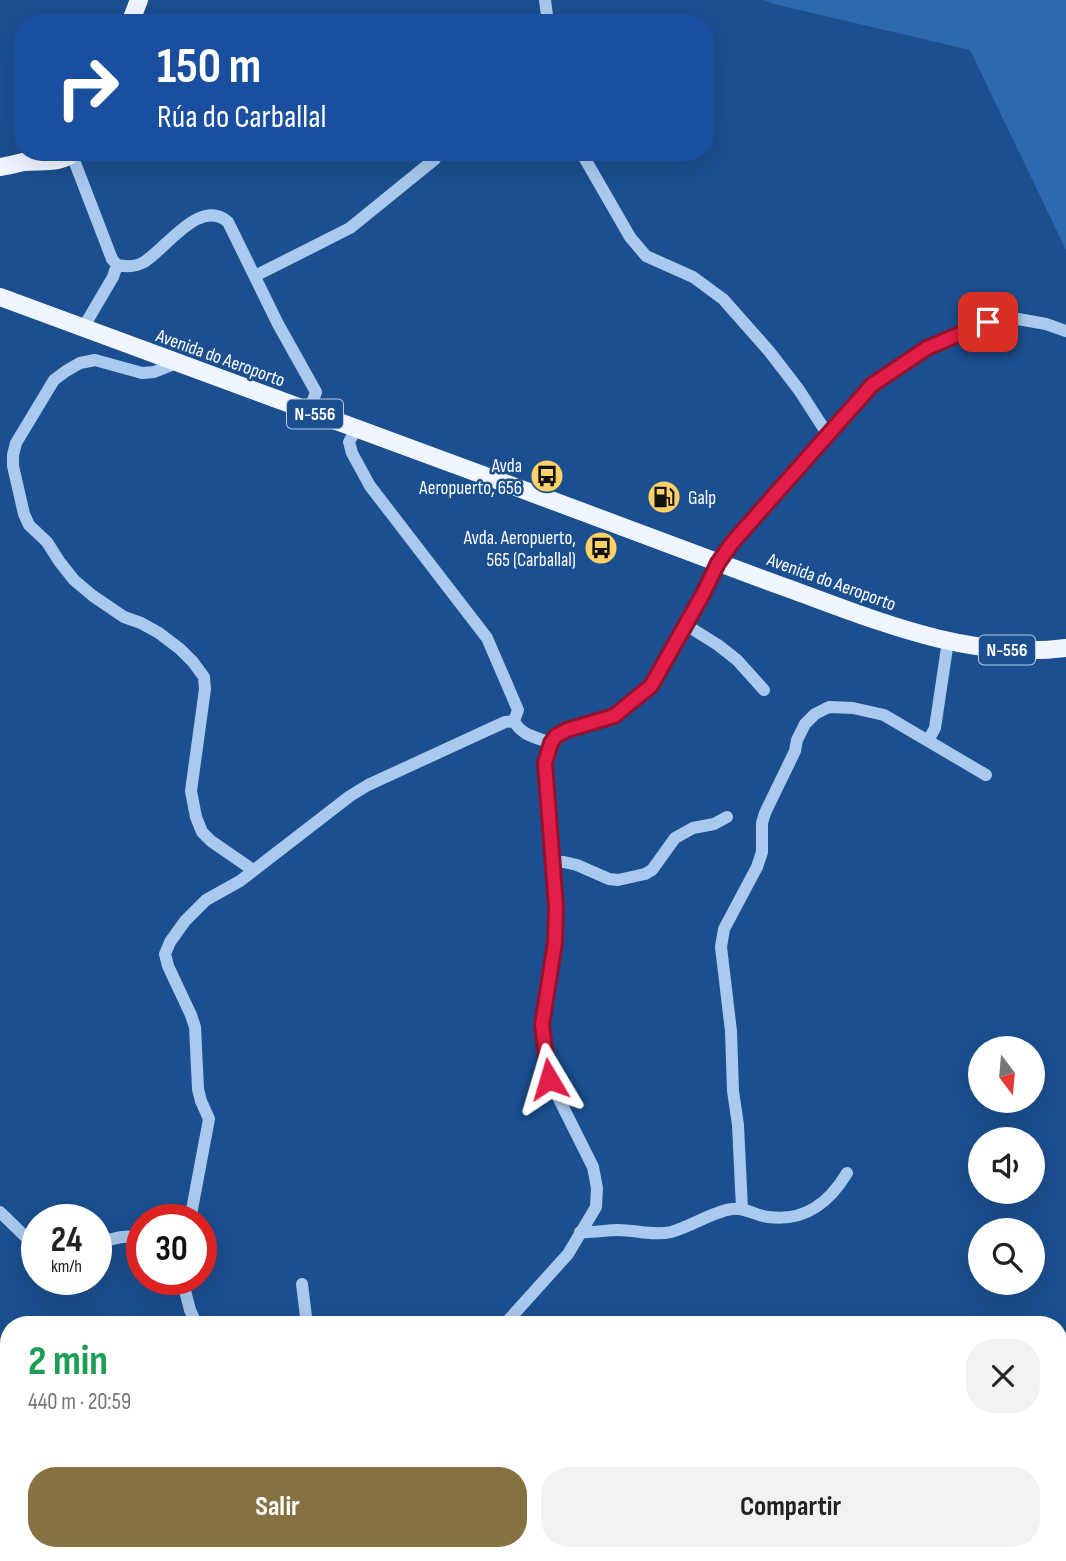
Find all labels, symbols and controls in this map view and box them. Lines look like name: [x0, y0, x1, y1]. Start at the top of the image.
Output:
text: 150 m: [157, 38, 261, 97]
icon: right: [42, 42, 133, 133]
text: Rúa do Carballal: [157, 98, 327, 137]
pin: [958, 292, 1018, 352]
icon: arrive: [969, 303, 1007, 341]
street label: Avenida do Aeroporto: [152, 324, 288, 392]
road number: N-556: [287, 400, 343, 428]
place label: Avda Aeropuerto, 656: [418, 455, 522, 500]
bus stop icon: Avda Aeropuerto, 656: [528, 457, 566, 495]
fuel station icon: Galp: [645, 478, 683, 516]
place label: Galp: [688, 487, 716, 510]
place label: Avda. Aeropuerto, 565 (Carballal): [463, 527, 576, 572]
bus stop icon: Avda. Aeropuerto, 565 (Carballal): [582, 529, 620, 567]
street label: Avenida do Aeroporto: [763, 548, 899, 616]
road number: N-556: [979, 636, 1035, 664]
north arrow: [968, 1036, 1045, 1113]
map controls: [968, 1036, 1045, 1295]
position arrow: [512, 1042, 586, 1116]
button: sound: [968, 1127, 1045, 1204]
speed limit sign: 30: [126, 1204, 217, 1295]
button: search: [968, 1218, 1045, 1295]
text: 24: [51, 1219, 82, 1262]
text: km/h: [51, 1256, 82, 1277]
text: 2 min: [28, 1336, 108, 1387]
button: close: [966, 1339, 1040, 1413]
text: 440 m · 20:59: [28, 1388, 131, 1416]
button: Salir: [28, 1467, 527, 1547]
button: Compartir: [541, 1467, 1040, 1547]

